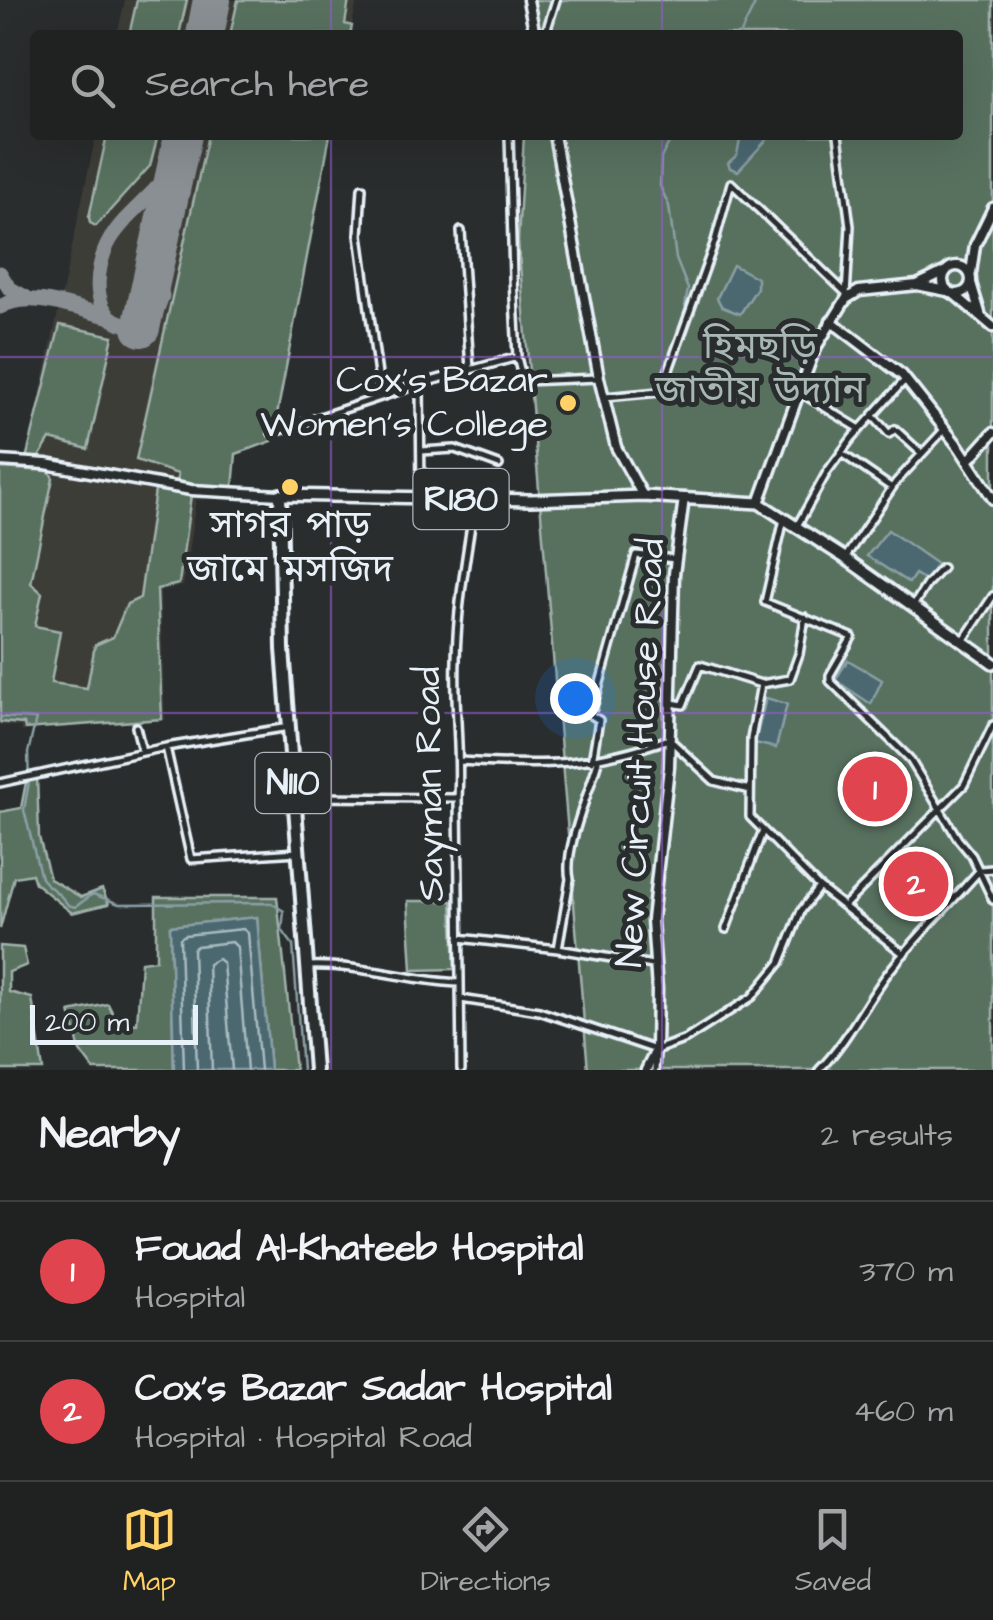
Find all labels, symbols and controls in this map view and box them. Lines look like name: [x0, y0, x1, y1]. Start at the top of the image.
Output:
search box: [30, 30, 963, 140]
icon: search: [65, 58, 120, 113]
text: Search here: [145, 59, 369, 111]
park label: হিমছড়ি জাতীয় উদ্যান: [654, 321, 866, 417]
place label: Cox's Bazar Women's College: [260, 355, 548, 451]
marker: Cox's Bazar Women's College: [557, 392, 579, 414]
road number: R180: [414, 469, 508, 529]
marker: সাগর পাড় জামে মসজিদ: [279, 476, 301, 498]
place label: সাগর পাড় জামে মসজিদ: [186, 500, 394, 596]
street label: New Circuit House Road: [604, 537, 678, 969]
street label: Sayman Road: [402, 666, 459, 902]
your location: [550, 673, 601, 724]
pin: 1: [842, 752, 908, 826]
road number: N110: [256, 753, 330, 813]
pin: 2: [884, 846, 948, 922]
scale bar: [30, 1000, 198, 1044]
text: 200 m: [45, 1003, 129, 1042]
text: Nearby: [40, 1106, 180, 1164]
text: 2 results: [821, 1113, 953, 1158]
text: Fouad Al-Khateeb Hospital: [135, 1223, 583, 1275]
text: 1: [70, 1249, 75, 1294]
text: 370 m: [859, 1249, 953, 1294]
text: Hospital: [135, 1275, 245, 1320]
text: Cox's Bazar Sadar Hospital: [135, 1363, 612, 1415]
text: 2: [63, 1389, 82, 1434]
text: 460 m: [853, 1389, 953, 1434]
text: Hospital · Hospital Road: [135, 1415, 472, 1460]
tab: Map: [122, 1502, 177, 1601]
tab: Directions: [421, 1502, 551, 1601]
tab: Saved: [795, 1502, 871, 1601]

